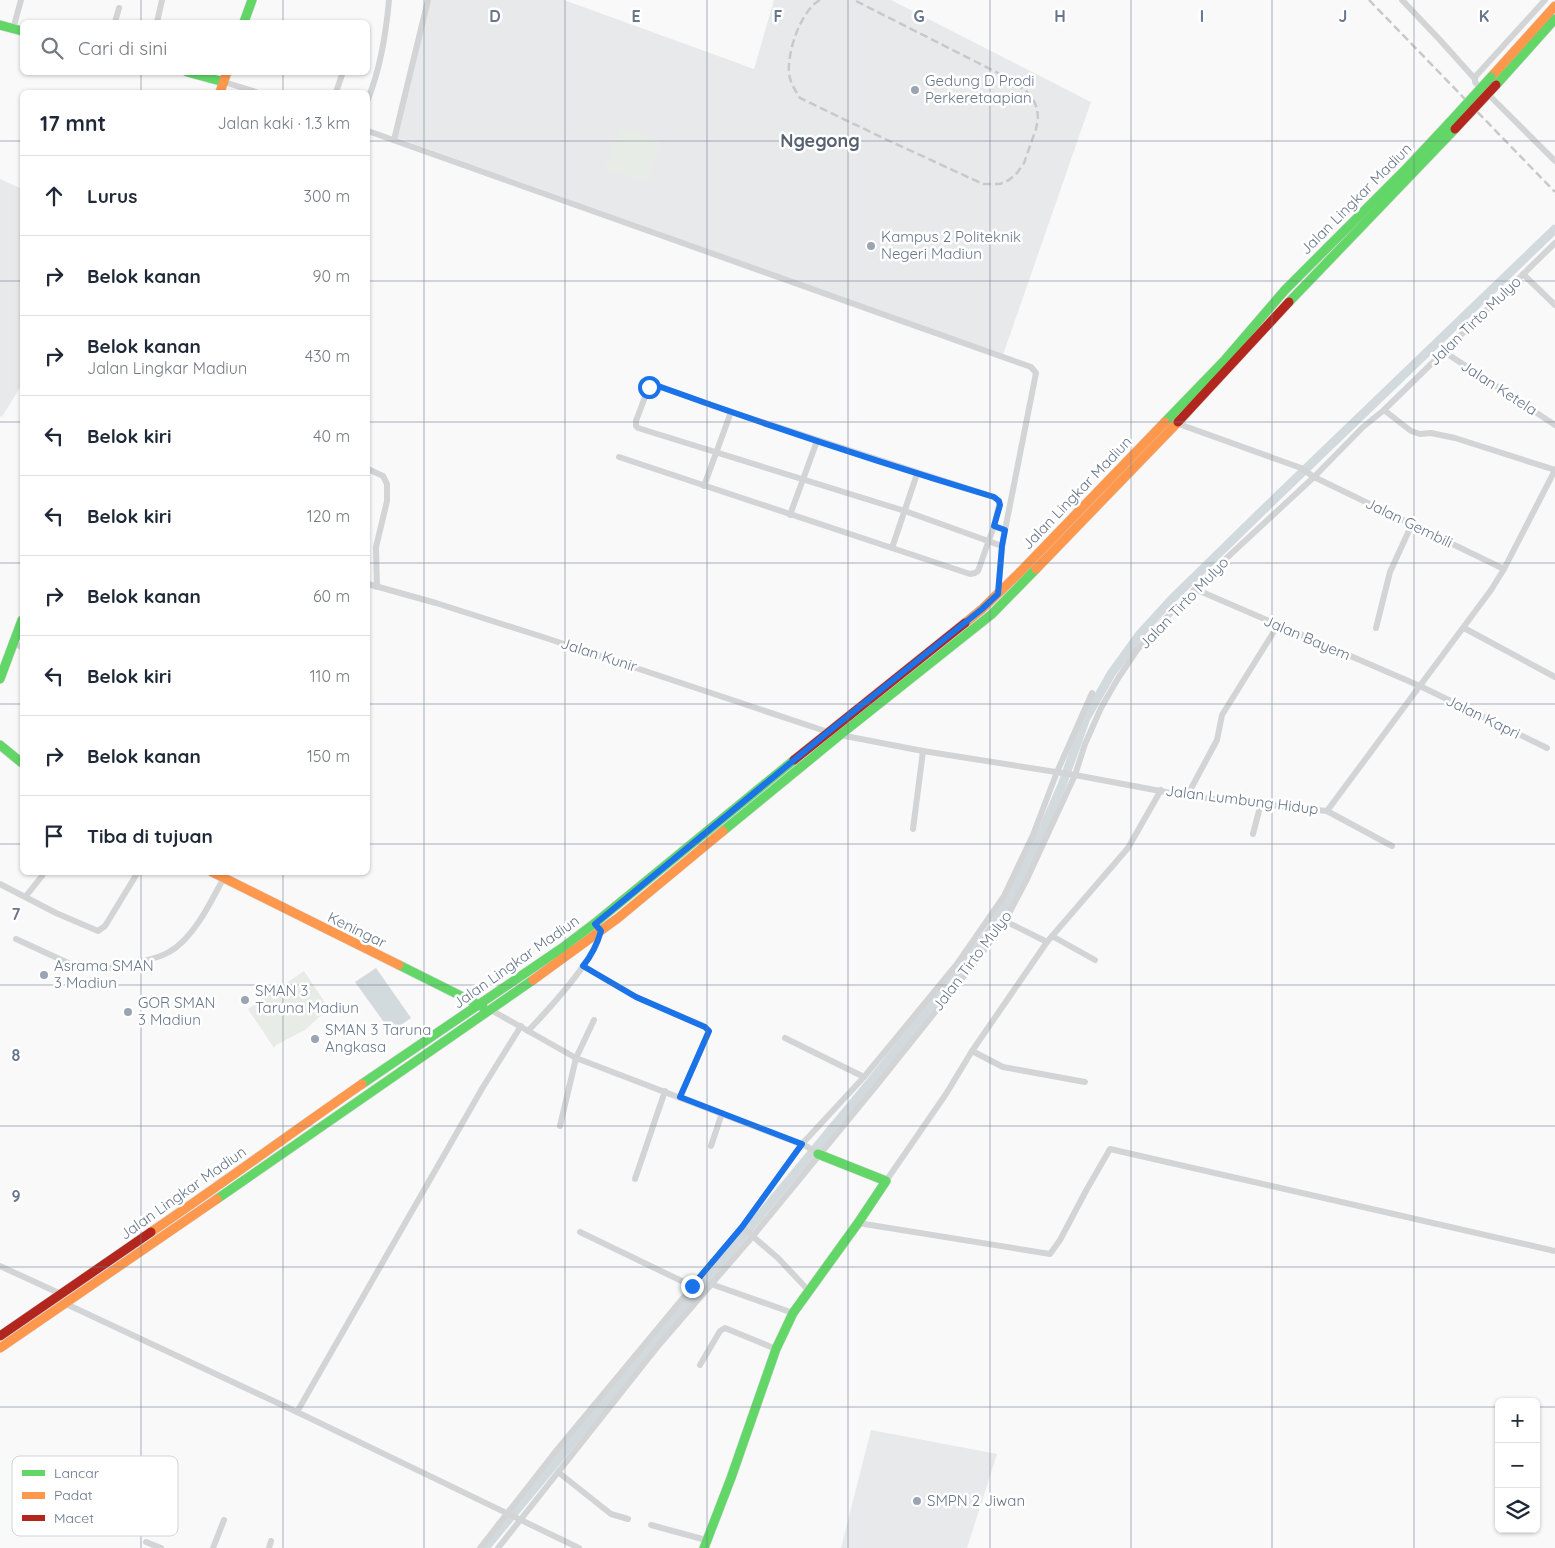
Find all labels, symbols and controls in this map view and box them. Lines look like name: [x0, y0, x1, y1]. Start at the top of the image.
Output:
text: D: [489, 6, 501, 26]
text: E: [631, 6, 641, 26]
text: F: [774, 6, 783, 26]
text: G: [913, 6, 925, 26]
text: H: [1054, 6, 1066, 26]
text: I: [1200, 6, 1204, 26]
text: J: [1339, 6, 1347, 26]
text: K: [1479, 6, 1489, 26]
search box: [20, 20, 370, 75]
icon: search: [38, 34, 66, 62]
text: Cari di sini: [78, 36, 167, 60]
place label: Gedung D Prodi Perkeretaapian: [925, 71, 1035, 107]
marker: Gedung D Prodi Perkeretaapian: [909, 84, 921, 96]
text: 17 mnt: [40, 110, 106, 136]
text: Jalan kaki · 1.3 km: [217, 113, 350, 133]
district label: Ngegong: [780, 129, 860, 152]
street label: Jalan Lingkar Madiun: [1296, 139, 1415, 258]
icon: ahead: [40, 182, 68, 210]
text: Lurus: [87, 184, 137, 208]
text: 300 m: [304, 186, 350, 206]
place label: Kampus 2 Politeknik Negeri Madiun: [881, 227, 1021, 263]
marker: Kampus 2 Politeknik Negeri Madiun: [865, 240, 877, 252]
icon: right: [40, 262, 68, 290]
text: Belok kanan: [87, 264, 201, 288]
text: 90 m: [313, 266, 350, 286]
street label: Jalan Tirto Mulyo: [1425, 272, 1525, 369]
text: Belok kanan: [87, 334, 201, 358]
icon: right: [40, 342, 68, 370]
text: 430 m: [305, 346, 350, 366]
street label: Jalan Ketela: [1457, 356, 1541, 419]
text: Jalan Lingkar Madiun: [87, 358, 247, 378]
route start: [638, 376, 661, 399]
icon: left: [40, 422, 68, 450]
text: Belok kiri: [87, 424, 172, 448]
text: 40 m: [313, 426, 350, 446]
street label: Jalan Lingkar Madiun: [1018, 432, 1136, 553]
street label: Jalan Gembili: [1363, 493, 1456, 552]
icon: left: [40, 502, 68, 530]
text: Belok kiri: [87, 504, 172, 528]
text: 120 m: [307, 506, 350, 526]
street label: Jalan Tirto Mulyo: [1135, 553, 1232, 653]
icon: right: [40, 582, 68, 610]
text: Belok kanan: [87, 584, 201, 608]
text: 60 m: [313, 586, 350, 606]
street label: Jalan Bayem: [1261, 611, 1353, 664]
street label: Jalan Kunir: [559, 633, 640, 676]
icon: left: [40, 662, 68, 690]
text: Belok kiri: [87, 664, 172, 688]
text: 110 m: [310, 666, 350, 686]
street label: Jalan Kapri: [1443, 690, 1523, 743]
icon: right: [40, 742, 68, 770]
text: Belok kanan: [87, 744, 201, 768]
text: 150 m: [307, 746, 350, 766]
street label: Jalan Lumbung Hidup: [1165, 781, 1320, 818]
icon: arrive: [40, 822, 68, 850]
text: Tiba di tujuan: [87, 824, 213, 848]
text: 7: [12, 904, 21, 924]
street label: Keningar: [325, 907, 390, 952]
street label: Jalan Tirto Mulyo: [928, 907, 1016, 1015]
street label: Jalan Lingkar Madiun: [449, 911, 583, 1012]
place label: Asrama SMAN 3 Madiun: [54, 956, 154, 992]
marker: Asrama SMAN 3 Madiun: [38, 969, 50, 981]
place label: SMAN 3 Taruna Madiun: [255, 981, 359, 1017]
place label: GOR SMAN 3 Madiun: [138, 993, 216, 1029]
marker: SMAN 3 Taruna Madiun: [239, 994, 251, 1006]
marker: GOR SMAN 3 Madiun: [122, 1006, 134, 1018]
place label: SMAN 3 Taruna Angkasa: [325, 1020, 431, 1056]
marker: SMAN 3 Taruna Angkasa: [309, 1033, 321, 1045]
text: 8: [12, 1045, 21, 1065]
street label: Jalan Lingkar Madiun: [116, 1142, 250, 1243]
text: 9: [11, 1186, 21, 1206]
route end: [681, 1275, 704, 1298]
map controls: [1495, 1398, 1540, 1533]
button: +: [1495, 1398, 1540, 1443]
button: −: [1495, 1443, 1540, 1488]
legend: [12, 1456, 178, 1536]
text: Lancar: [54, 1464, 100, 1482]
text: Padat: [54, 1486, 93, 1504]
button: layers: [1495, 1488, 1540, 1533]
place label: SMPN 2 Jiwan: [927, 1491, 1025, 1510]
marker: SMPN 2 Jiwan: [911, 1495, 923, 1507]
text: Macet: [54, 1509, 94, 1527]

